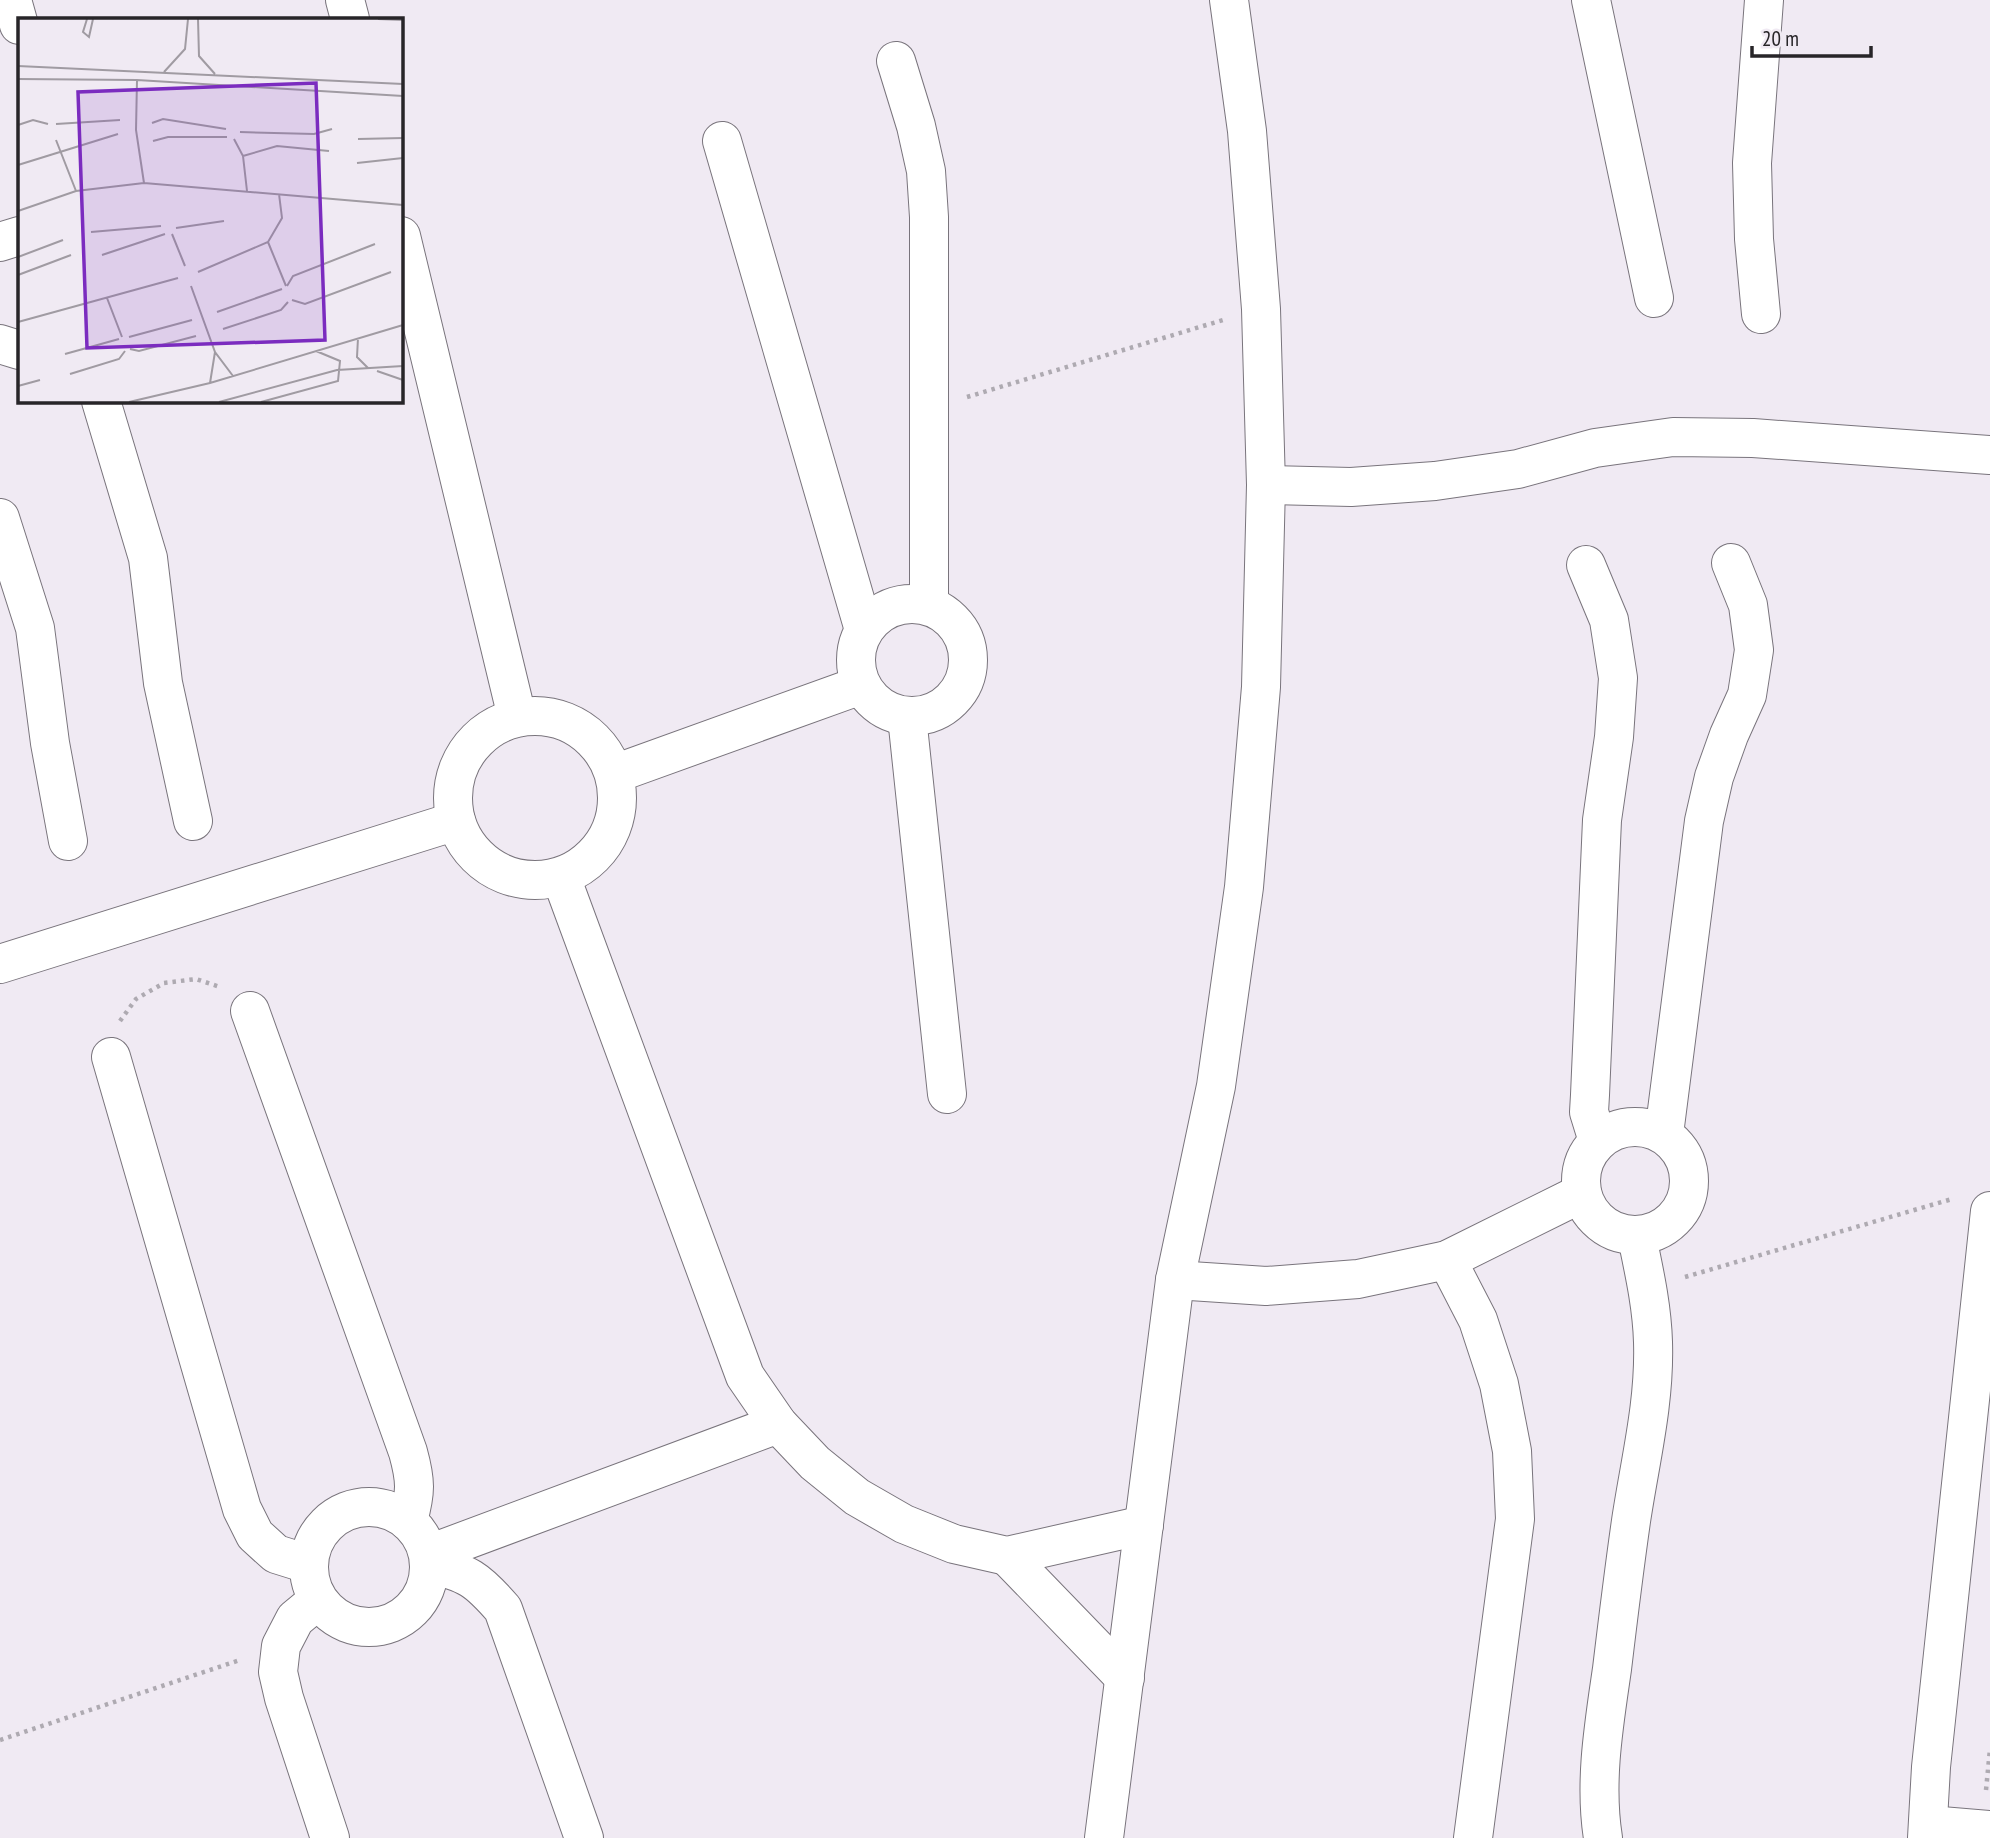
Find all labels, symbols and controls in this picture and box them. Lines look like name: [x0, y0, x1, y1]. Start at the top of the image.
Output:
scale bar: [1752, 14, 1871, 58]
inset map: [18, 18, 402, 402]
text: 20 m: [1762, 25, 1799, 52]

